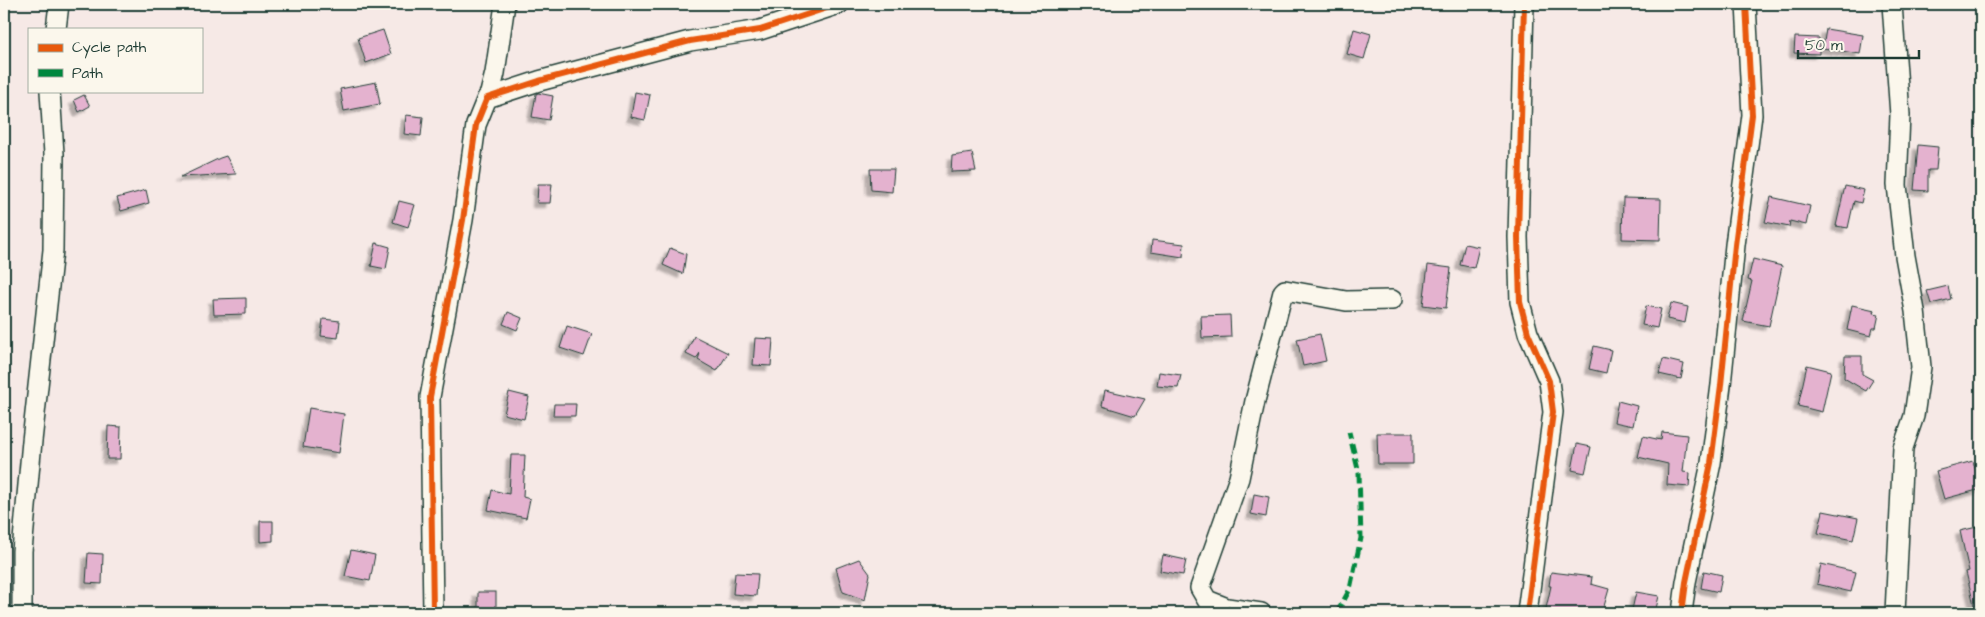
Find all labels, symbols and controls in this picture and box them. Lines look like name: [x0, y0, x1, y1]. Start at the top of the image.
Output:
legend: [28, 28, 202, 92]
scale bar: [1798, 28, 1919, 60]
text: 50 m: [1805, 35, 1843, 56]
text: Cycle path: [72, 37, 147, 59]
text: Path: [72, 63, 103, 84]

